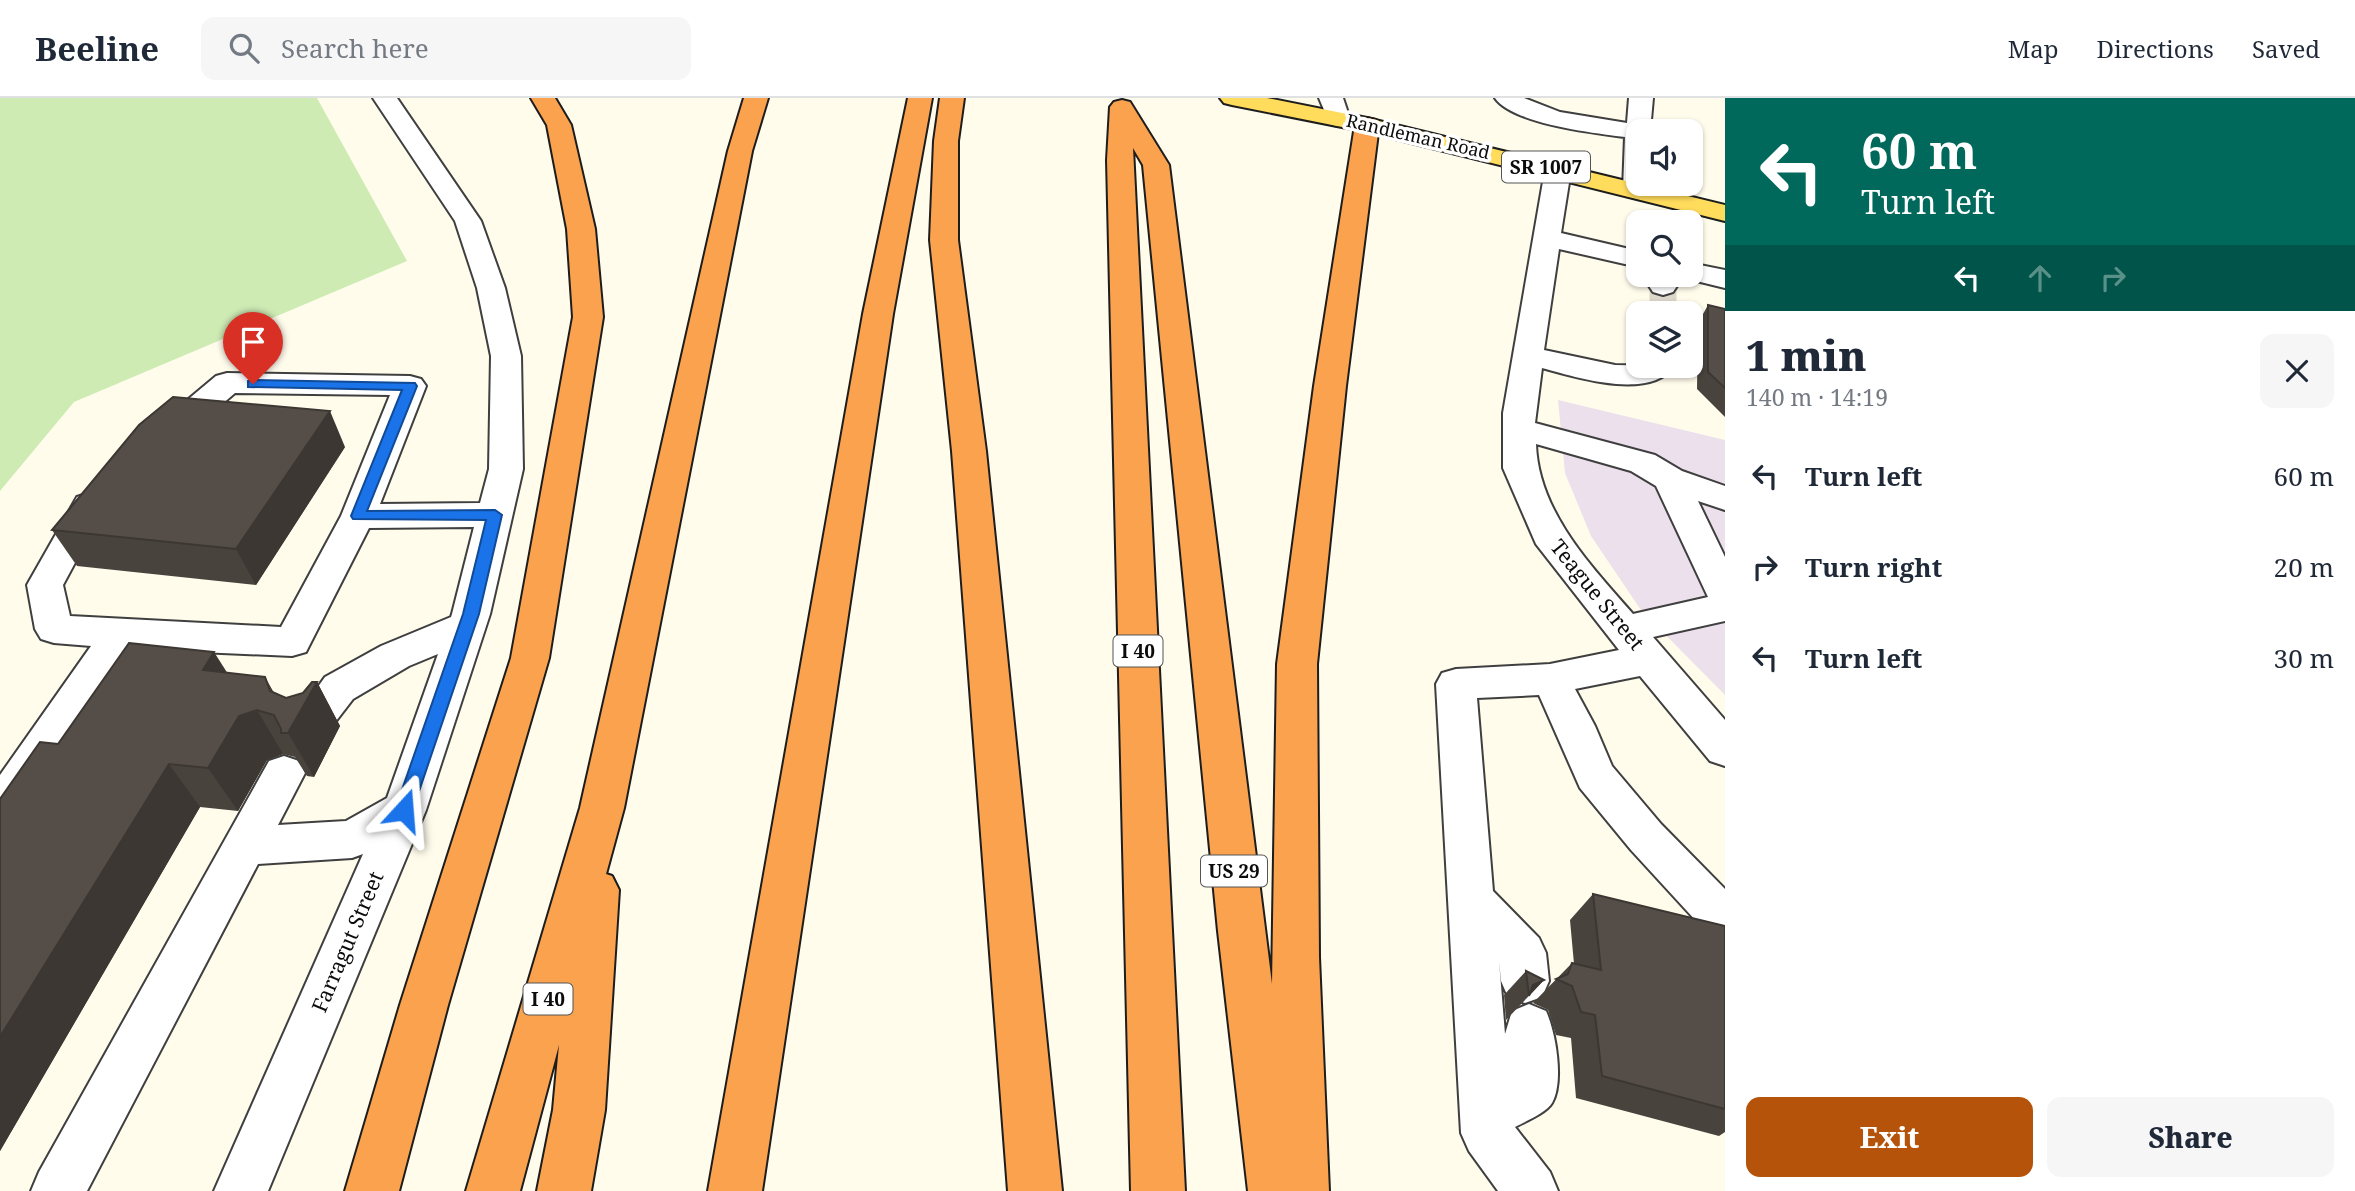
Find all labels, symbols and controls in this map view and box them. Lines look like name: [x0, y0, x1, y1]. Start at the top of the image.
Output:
search box: [201, 17, 691, 80]
text: Beeline: [35, 26, 159, 71]
icon: search: [225, 29, 263, 67]
text: Search here: [281, 30, 429, 66]
text: Map: [2008, 32, 2059, 65]
text: Directions: [2097, 32, 2214, 65]
text: Saved: [2252, 32, 2320, 65]
street label: Randleman Road: [1344, 108, 1492, 164]
text: 60 m: [1861, 117, 1977, 183]
map controls: [1626, 119, 1703, 378]
button: sound: [1626, 119, 1703, 196]
icon: left: [1746, 126, 1837, 217]
road number: SR 1007: [1502, 152, 1590, 183]
text: Turn left: [1861, 180, 1995, 223]
button: search: [1626, 210, 1703, 287]
icon: left: [1948, 259, 1986, 297]
icon: ahead: [2021, 259, 2059, 297]
icon: right: [2094, 259, 2132, 297]
button: layers: [1626, 301, 1703, 378]
pin: [223, 312, 283, 384]
icon: arrive: [234, 323, 272, 361]
text: 1 min: [1746, 326, 1867, 383]
button: close: [2260, 334, 2334, 408]
text: 140 m · 14:19: [1746, 381, 1888, 413]
icon: left: [1746, 457, 1784, 495]
text: Turn left: [1805, 458, 1922, 494]
text: 60 m: [2274, 458, 2334, 494]
street label: Teague Street: [1544, 533, 1651, 656]
icon: right: [1746, 548, 1784, 586]
text: Turn right: [1805, 549, 1942, 585]
text: 20 m: [2274, 549, 2334, 585]
road number: I 40: [1114, 636, 1162, 666]
icon: left: [1746, 639, 1784, 677]
text: Turn left: [1805, 640, 1922, 676]
text: 30 m: [2274, 640, 2334, 676]
position arrow: [367, 773, 441, 847]
road number: US 29: [1201, 856, 1267, 886]
street label: Farragut Street: [305, 867, 389, 1016]
road number: I 40: [524, 984, 572, 1015]
button: Exit: [1746, 1097, 2033, 1177]
button: Share: [2047, 1097, 2334, 1177]

